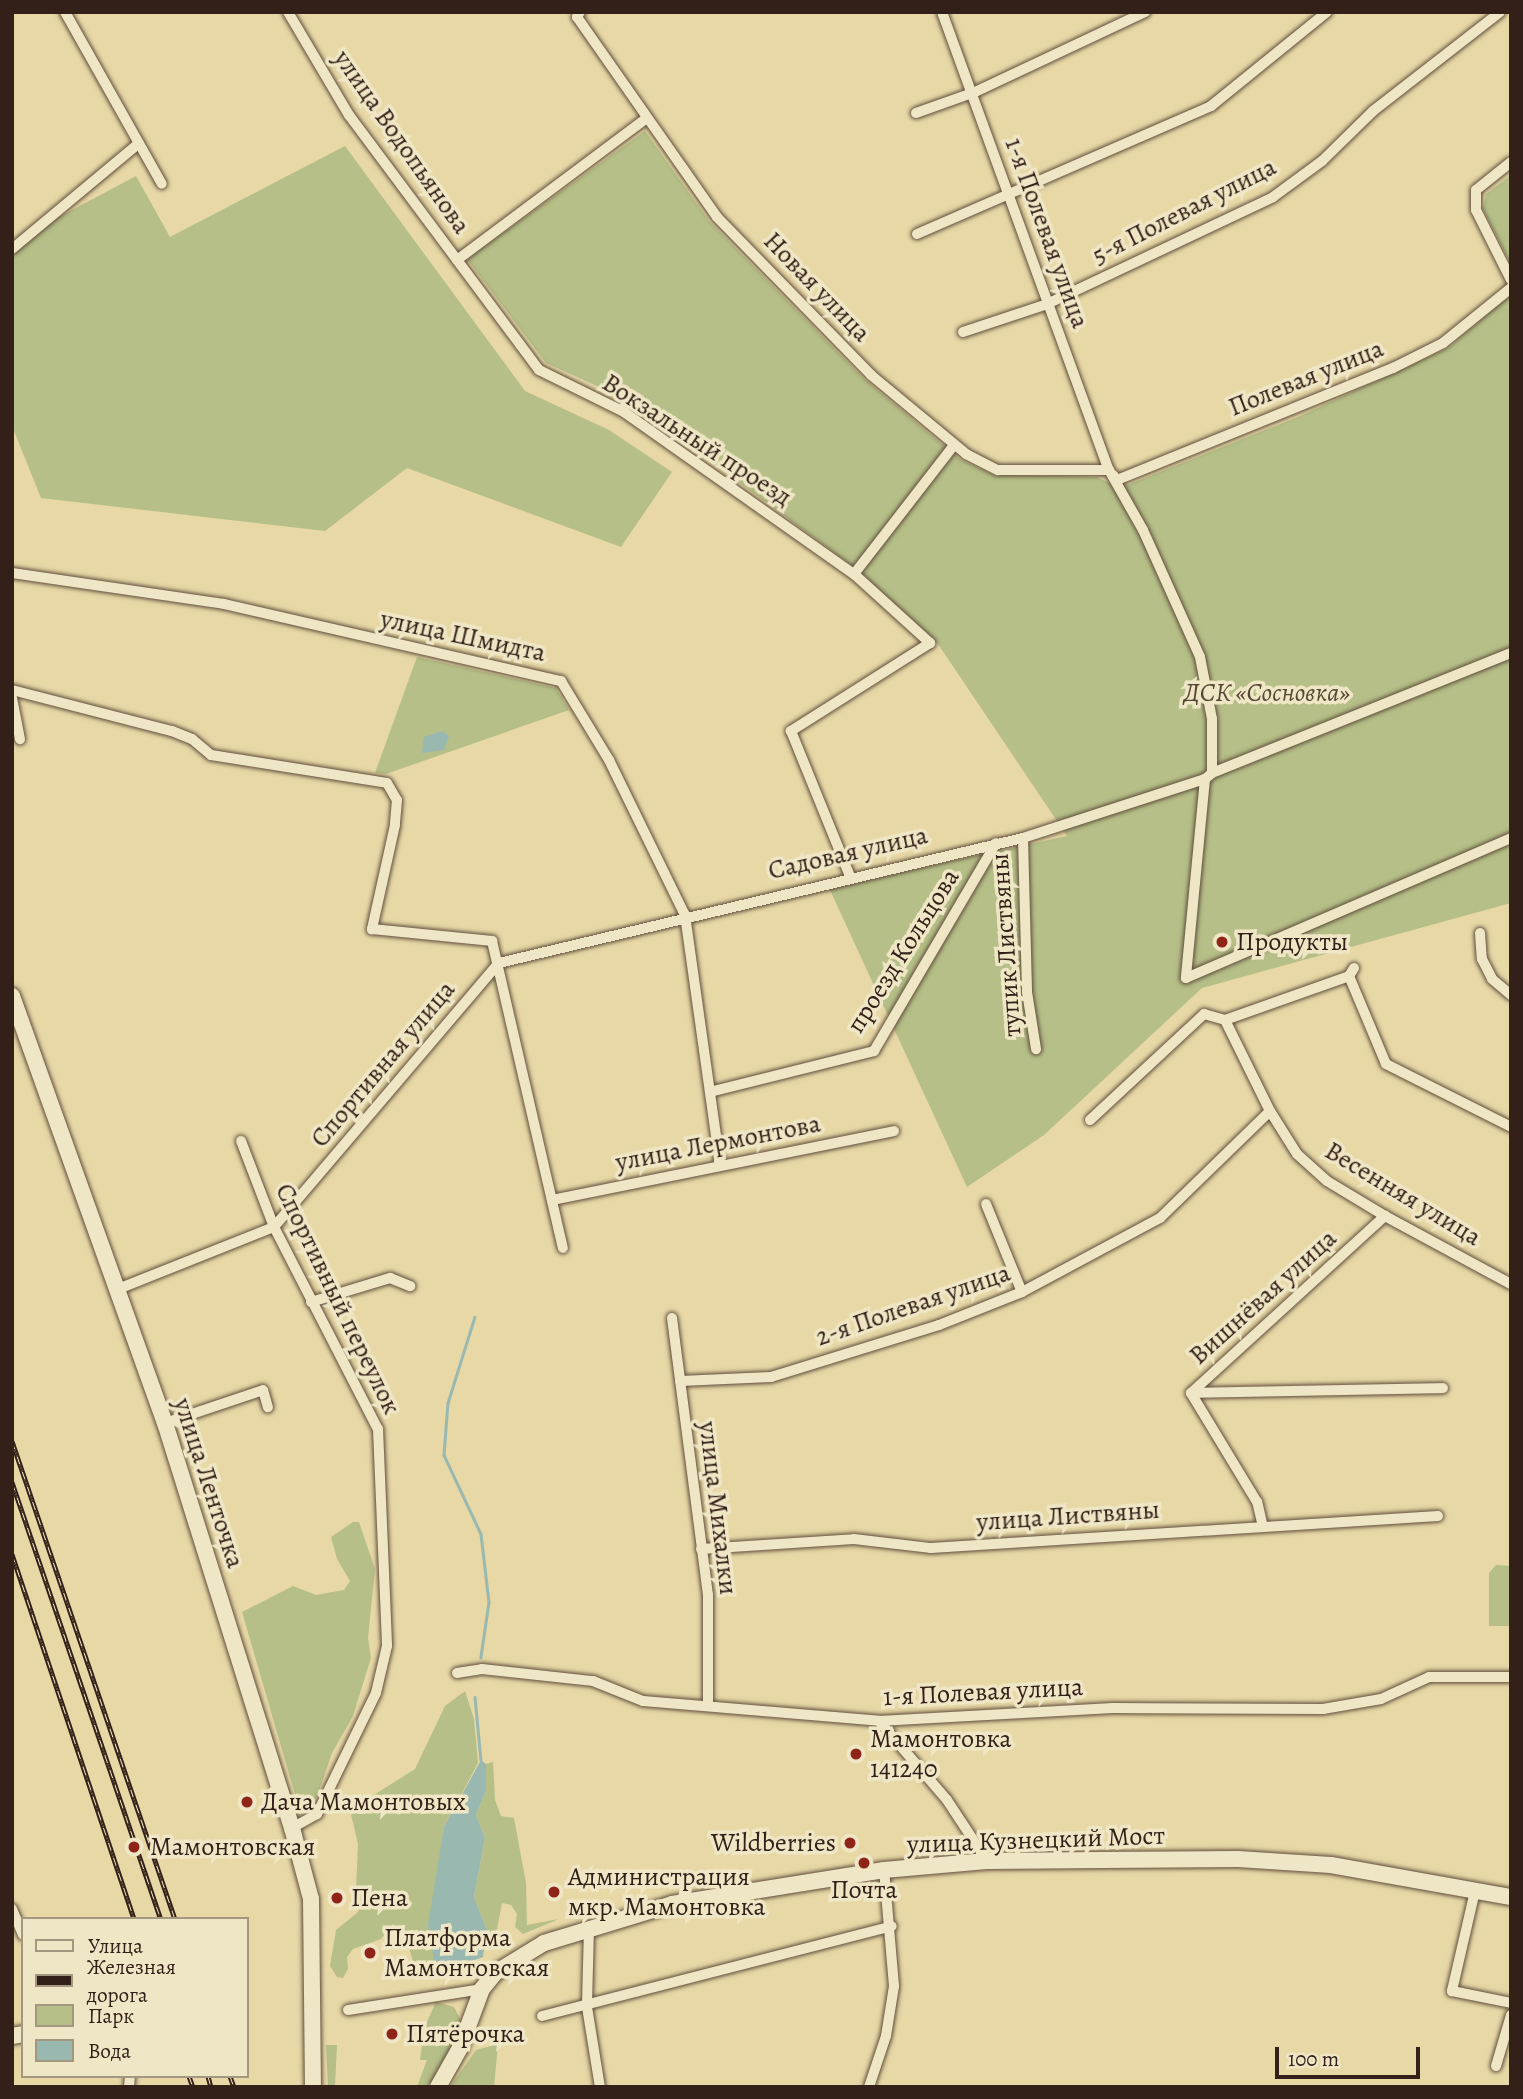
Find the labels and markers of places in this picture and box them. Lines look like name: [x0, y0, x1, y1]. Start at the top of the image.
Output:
place label: Продукты: [1236, 926, 1348, 958]
marker: Продукты: [1214, 934, 1230, 950]
place label: Мамонтовка 141240: [870, 1723, 1011, 1784]
marker: Мамонтовка 141240: [848, 1746, 864, 1762]
place label: Дача Мамонтовых: [261, 1786, 466, 1818]
marker: Дача Мамонтовых: [239, 1794, 255, 1810]
place label: Wildberries: [711, 1827, 836, 1859]
place label: Мамонтовская: [150, 1831, 315, 1863]
marker: Wildberries: [842, 1835, 858, 1851]
marker: Мамонтовская: [124, 1837, 144, 1857]
marker: Почта: [856, 1855, 872, 1871]
place label: Администрация мкр. Мамонтовка: [568, 1861, 766, 1923]
place label: Почта: [830, 1874, 898, 1906]
place label: Пена: [351, 1882, 408, 1914]
marker: Администрация мкр. Мамонтовка: [546, 1884, 562, 1900]
marker: Пена: [329, 1890, 345, 1906]
place label: Платформа Мамонтовская: [384, 1922, 549, 1983]
marker: Платформа Мамонтовская: [362, 1945, 378, 1961]
place label: Пятёрочка: [406, 2018, 525, 2050]
marker: Пятёрочка: [384, 2026, 400, 2042]

